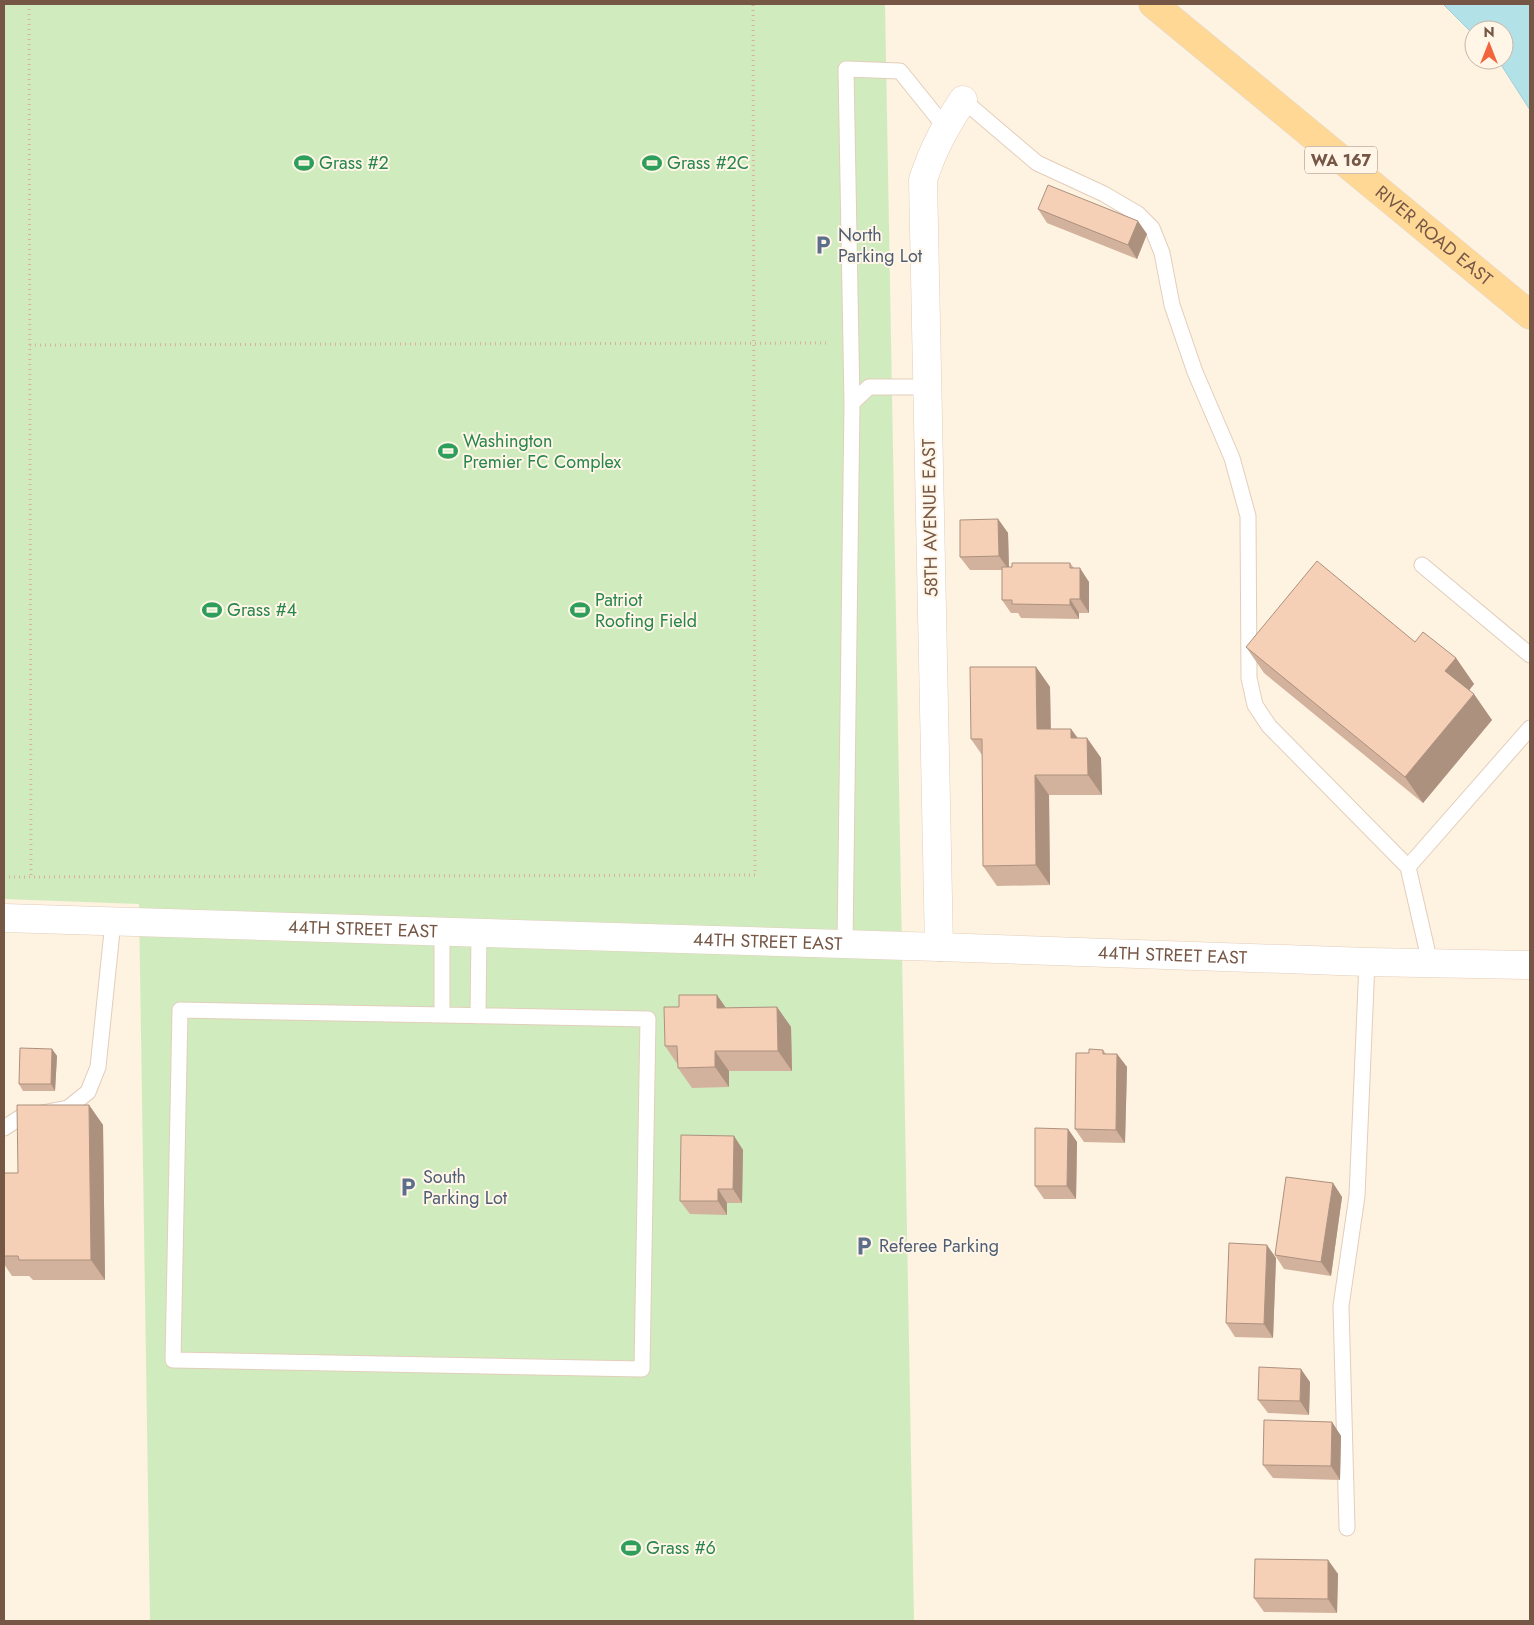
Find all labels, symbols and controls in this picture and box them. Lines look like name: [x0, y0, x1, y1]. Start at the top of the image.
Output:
north arrow: [1464, 20, 1514, 70]
text: N: [1483, 22, 1495, 42]
road number: WA 167: [1305, 146, 1377, 174]
place label: Grass #2: [319, 150, 389, 176]
place label: Grass #2C: [667, 150, 749, 176]
sports icon: Grass #2: [293, 152, 315, 174]
sports icon: Grass #2C: [641, 152, 663, 174]
street label: RIVER ROAD EAST: [1370, 179, 1499, 292]
place label: North Parking Lot: [838, 222, 923, 269]
parking icon: North Parking Lot: [812, 234, 834, 256]
place label: Washington Premier FC Complex: [463, 428, 622, 475]
street label: 58TH AVENUE EAST: [916, 438, 944, 597]
sports icon: Washington Premier FC Complex: [437, 440, 459, 462]
place label: Patriot Roofing Field: [595, 587, 697, 634]
place label: Grass #4: [227, 597, 297, 623]
sports icon: Grass #4: [201, 599, 223, 621]
sports icon: Patriot Roofing Field: [569, 599, 591, 621]
street label: 44TH STREET EAST: [288, 914, 439, 944]
street label: 44TH STREET EAST: [692, 926, 843, 957]
street label: 44TH STREET EAST: [1097, 940, 1248, 971]
place label: South Parking Lot: [423, 1164, 508, 1211]
parking icon: South Parking Lot: [397, 1176, 419, 1198]
place label: Referee Parking: [879, 1233, 999, 1259]
parking icon: Referee Parking: [853, 1235, 875, 1257]
place label: Grass #6: [646, 1535, 716, 1561]
sports icon: Grass #6: [620, 1537, 642, 1559]

